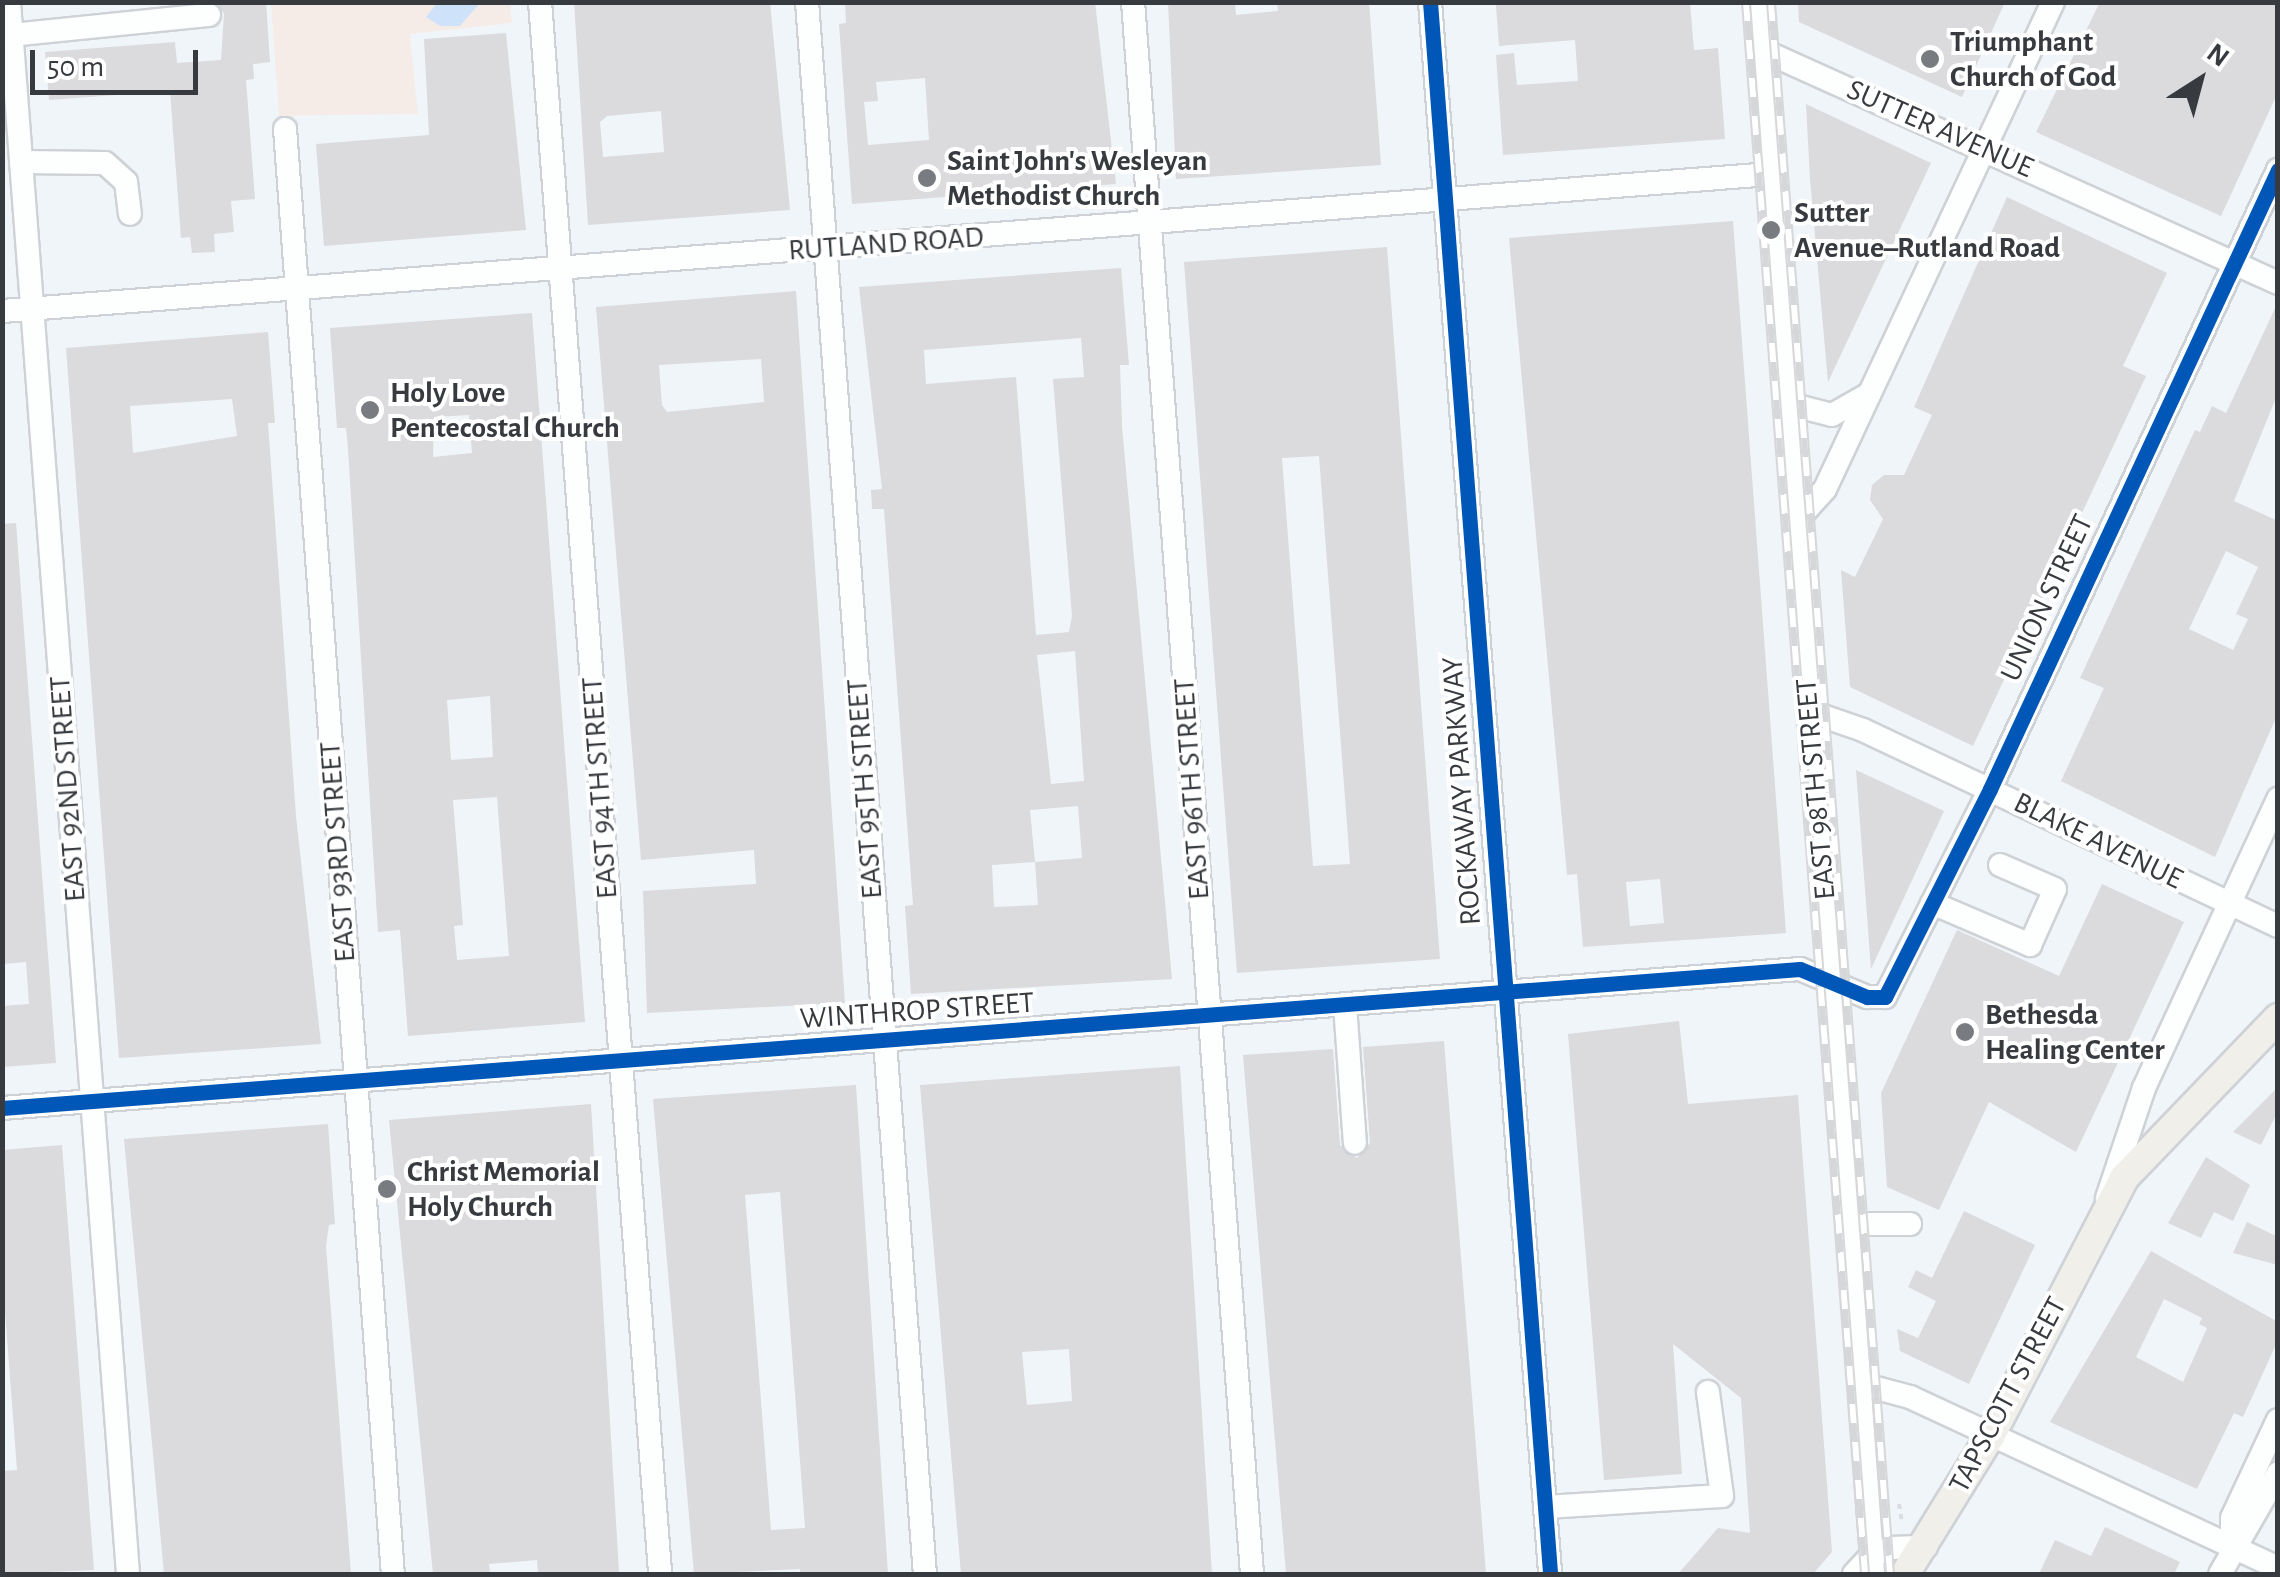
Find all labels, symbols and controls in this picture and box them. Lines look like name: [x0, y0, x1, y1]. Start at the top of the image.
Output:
place label: Triumphant Church of God: [1950, 24, 2116, 94]
scale bar: [35, 30, 202, 92]
north arrow: [2150, 30, 2250, 130]
text: N: [2202, 39, 2234, 73]
marker: Triumphant Church of God: [1919, 48, 1941, 70]
text: 50 m: [47, 52, 104, 82]
street label: SUTTER AVENUE: [1841, 72, 2039, 186]
place label: Saint John's Wesleyan Methodist Church: [947, 143, 1207, 214]
marker: Saint John's Wesleyan Methodist Church: [916, 167, 938, 189]
place label: Sutter Avenue–Rutland Road: [1794, 195, 2060, 266]
marker: Sutter Avenue–Rutland Road: [1758, 217, 1784, 243]
street label: RUTLAND ROAD: [787, 219, 985, 269]
place label: Holy Love Pentecostal Church: [390, 375, 620, 446]
marker: Holy Love Pentecostal Church: [359, 399, 381, 421]
street label: UNION STREET: [1993, 509, 2101, 687]
street label: ROCKAWAY PARKWAY: [1435, 655, 1489, 927]
street label: EAST 92ND STREET: [42, 675, 94, 903]
street label: EAST 94TH STREET: [574, 676, 626, 900]
street label: EAST 96TH STREET: [1166, 677, 1218, 901]
street label: EAST 98TH STREET: [1788, 677, 1844, 901]
street label: EAST 95TH STREET: [839, 678, 891, 900]
street label: EAST 93RD STREET: [312, 740, 364, 964]
street label: BLAKE AVENUE: [2008, 785, 2188, 897]
street label: WINTHROP STREET: [799, 985, 1035, 1037]
place label: Bethesda Healing Center: [1985, 997, 2165, 1068]
marker: Bethesda Healing Center: [1954, 1021, 1976, 1043]
place label: Christ Memorial Holy Church: [407, 1154, 600, 1224]
marker: Christ Memorial Holy Church: [376, 1178, 398, 1200]
street label: TAPSCOTT STREET: [1941, 1291, 2075, 1499]

